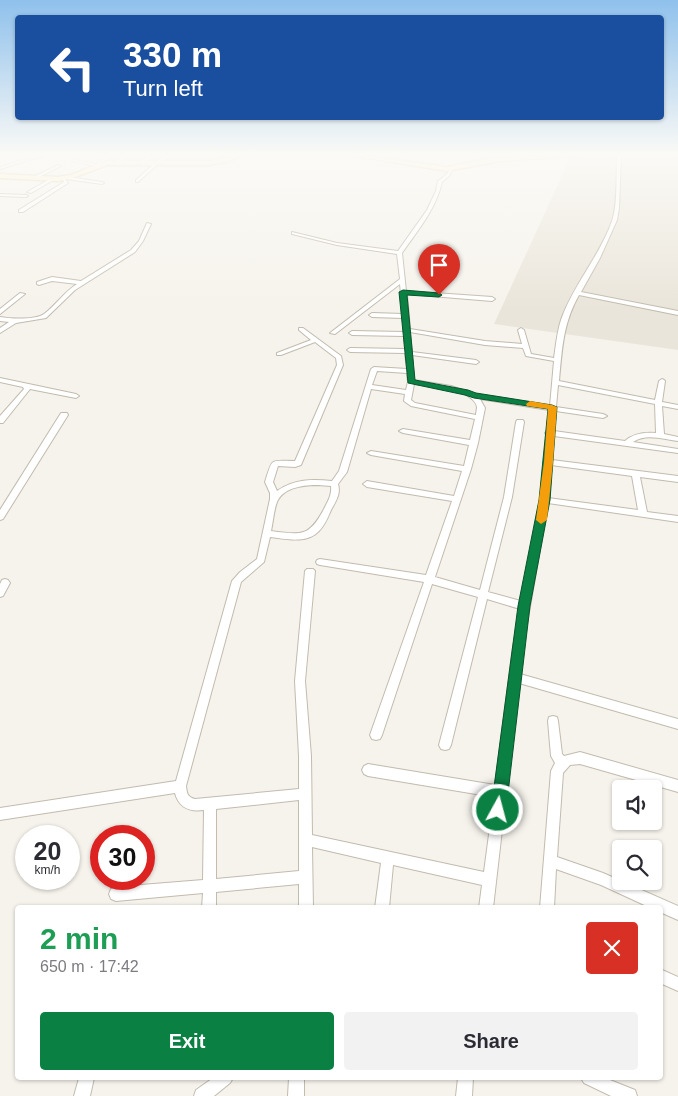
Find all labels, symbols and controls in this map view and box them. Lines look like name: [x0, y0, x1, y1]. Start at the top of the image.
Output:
icon: left: [40, 35, 105, 100]
text: 330 m: [123, 35, 222, 74]
text: Turn left: [123, 76, 203, 101]
pin: [418, 244, 460, 295]
icon: arrive: [425, 251, 453, 279]
map controls: [612, 780, 662, 890]
button: sound: [612, 780, 662, 830]
position arrow: [471, 783, 523, 835]
speed limit sign: 30: [90, 825, 155, 890]
text: 20: [34, 837, 61, 865]
button: search: [612, 840, 662, 890]
text: km/h: [34, 863, 61, 877]
text: 2 min: [40, 922, 118, 955]
button: close: [586, 922, 638, 974]
text: 650 m · 17:42: [40, 958, 139, 975]
button: Exit: [40, 1012, 334, 1070]
button: Share: [344, 1012, 638, 1070]

